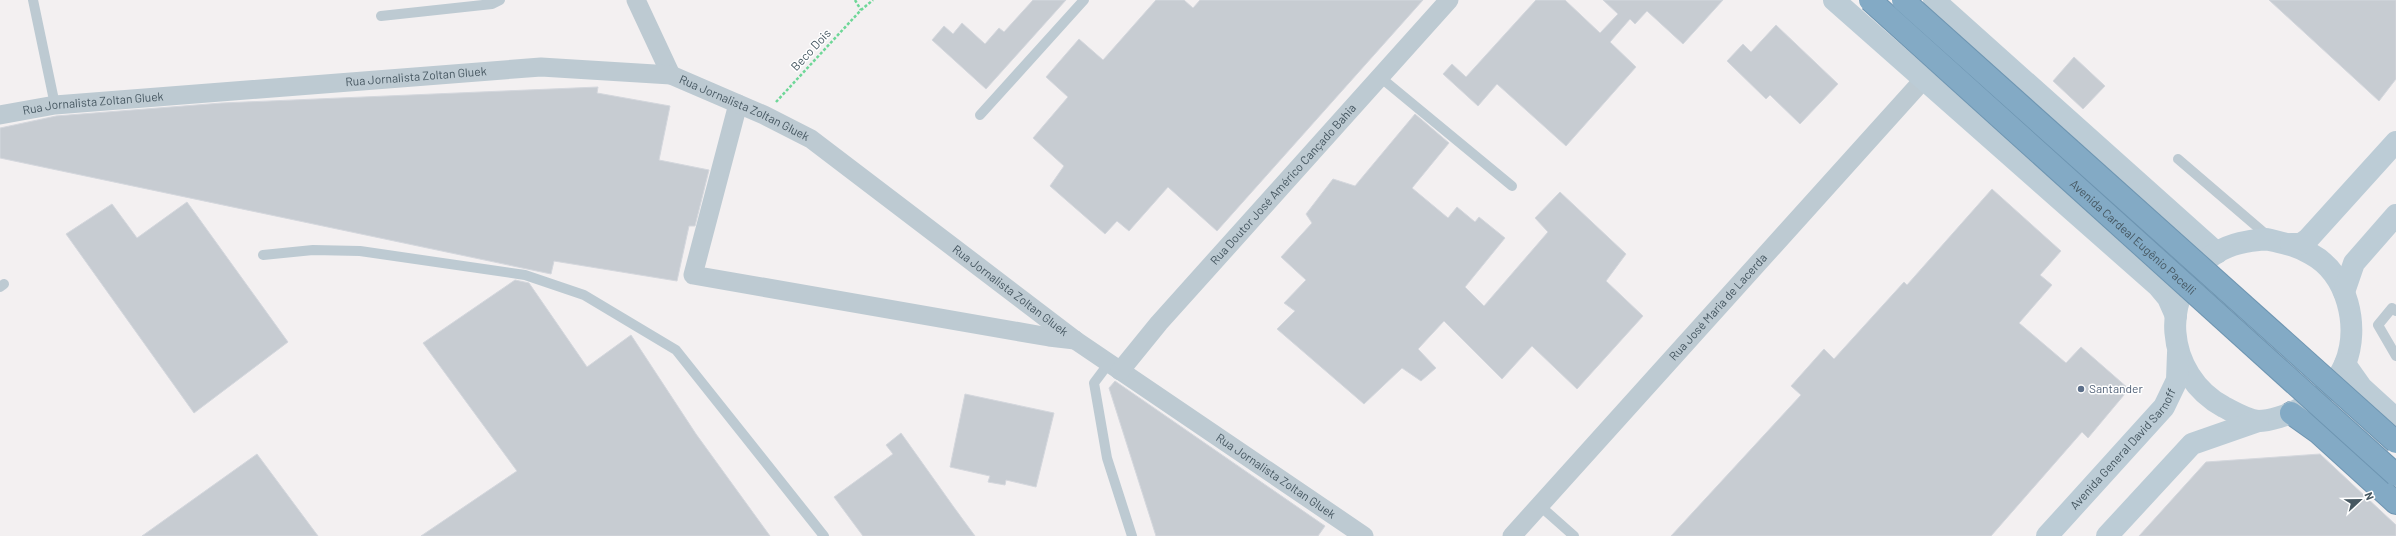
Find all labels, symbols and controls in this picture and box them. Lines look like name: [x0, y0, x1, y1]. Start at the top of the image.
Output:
street label: Beco Dois: [787, 25, 833, 73]
street label: Rua Jornalista Zoltan Gluek: [345, 63, 487, 88]
street label: Rua Jornalista Zoltan Gluek: [677, 71, 812, 143]
street label: Rua Jornalista Zoltan Gluek: [21, 89, 164, 117]
street label: Rua Doutor José Américo Cançado Bahia: [1207, 100, 1358, 267]
street label: Avenida Cardeal Eugênio Pacelli: [2068, 176, 2199, 297]
street label: Rua Jornalista Zoltan Gluek: [950, 241, 1071, 338]
street label: Rua José Maria de Lacerda: [1666, 250, 1769, 363]
place label: Santander: [2089, 381, 2143, 395]
marker: Santander: [2076, 384, 2086, 394]
street label: Avenida General David Sarnoff: [2067, 386, 2178, 512]
street label: Rua Jornalista Zoltan Gluek: [1214, 430, 1339, 521]
north arrow: [2340, 480, 2380, 520]
text: N: [2362, 490, 2377, 502]

